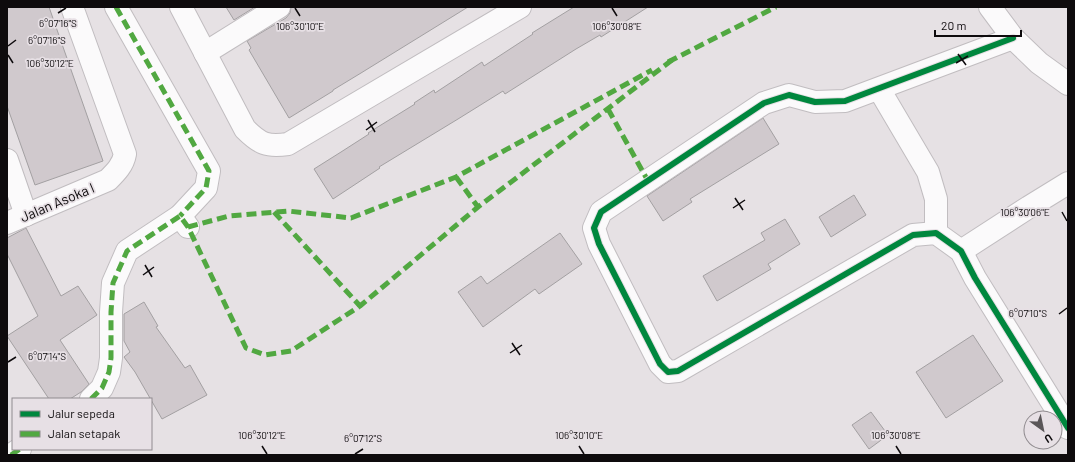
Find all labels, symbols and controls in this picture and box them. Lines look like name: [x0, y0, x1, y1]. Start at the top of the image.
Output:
scale bar: [935, 12, 1021, 38]
text: 6°07'16"S: [39, 17, 77, 29]
text: 20 m: [941, 18, 967, 32]
text: 106°30'10"E: [276, 20, 324, 32]
text: 106°30'08"E: [592, 20, 642, 32]
text: 6°07'16"S: [28, 34, 66, 46]
text: 106°30'12"E: [26, 57, 74, 69]
street label: Jalan Asoka I: [17, 179, 97, 225]
text: 106°30'06"E: [1000, 206, 1050, 218]
text: 6°07'10"S: [1009, 307, 1047, 319]
text: 6°07'14"S: [28, 350, 66, 362]
legend: [12, 398, 152, 450]
text: Jalur sepeda: [48, 406, 115, 420]
north arrow: [1023, 410, 1063, 450]
text: Jalan setapak: [48, 426, 120, 440]
text: 106°30'12"E: [238, 429, 286, 441]
text: 106°30'10"E: [555, 429, 603, 441]
text: 106°30'08"E: [871, 429, 921, 441]
text: U: [1042, 431, 1055, 446]
text: 6°07'12"S: [344, 432, 382, 444]

